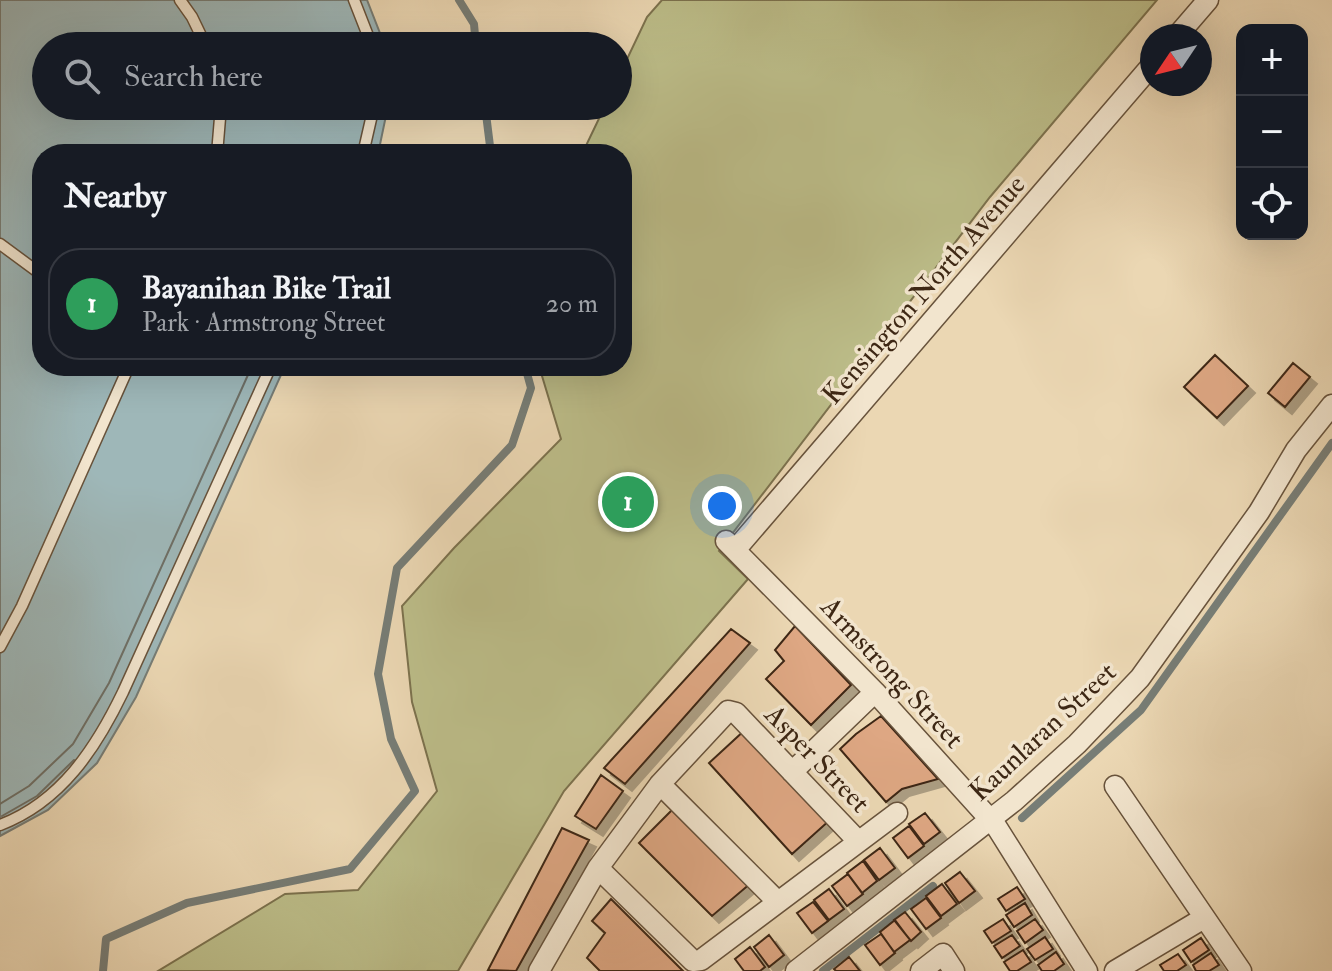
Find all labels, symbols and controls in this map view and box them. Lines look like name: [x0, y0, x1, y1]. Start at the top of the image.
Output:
north arrow: [1140, 24, 1212, 96]
map controls: [1236, 24, 1308, 240]
button: +: [1236, 24, 1308, 96]
search box: [32, 32, 632, 120]
icon: search: [60, 54, 104, 98]
text: Search here: [124, 58, 263, 95]
button: −: [1236, 96, 1308, 168]
street label: Kensington North Avenue: [815, 168, 1033, 412]
button: locate: [1236, 168, 1308, 240]
text: Nearby: [64, 175, 166, 218]
text: Bayanihan Bike Trail: [142, 270, 391, 307]
text: 1: [87, 288, 97, 320]
text: 20 m: [546, 288, 598, 320]
text: Park · Armstrong Street: [142, 307, 386, 339]
pin: 1: [602, 472, 654, 532]
your location: [702, 486, 742, 526]
street label: Armstrong Street: [812, 589, 971, 756]
street label: Kaunlaran Street: [962, 655, 1124, 809]
street label: Asper Street: [756, 697, 877, 820]

